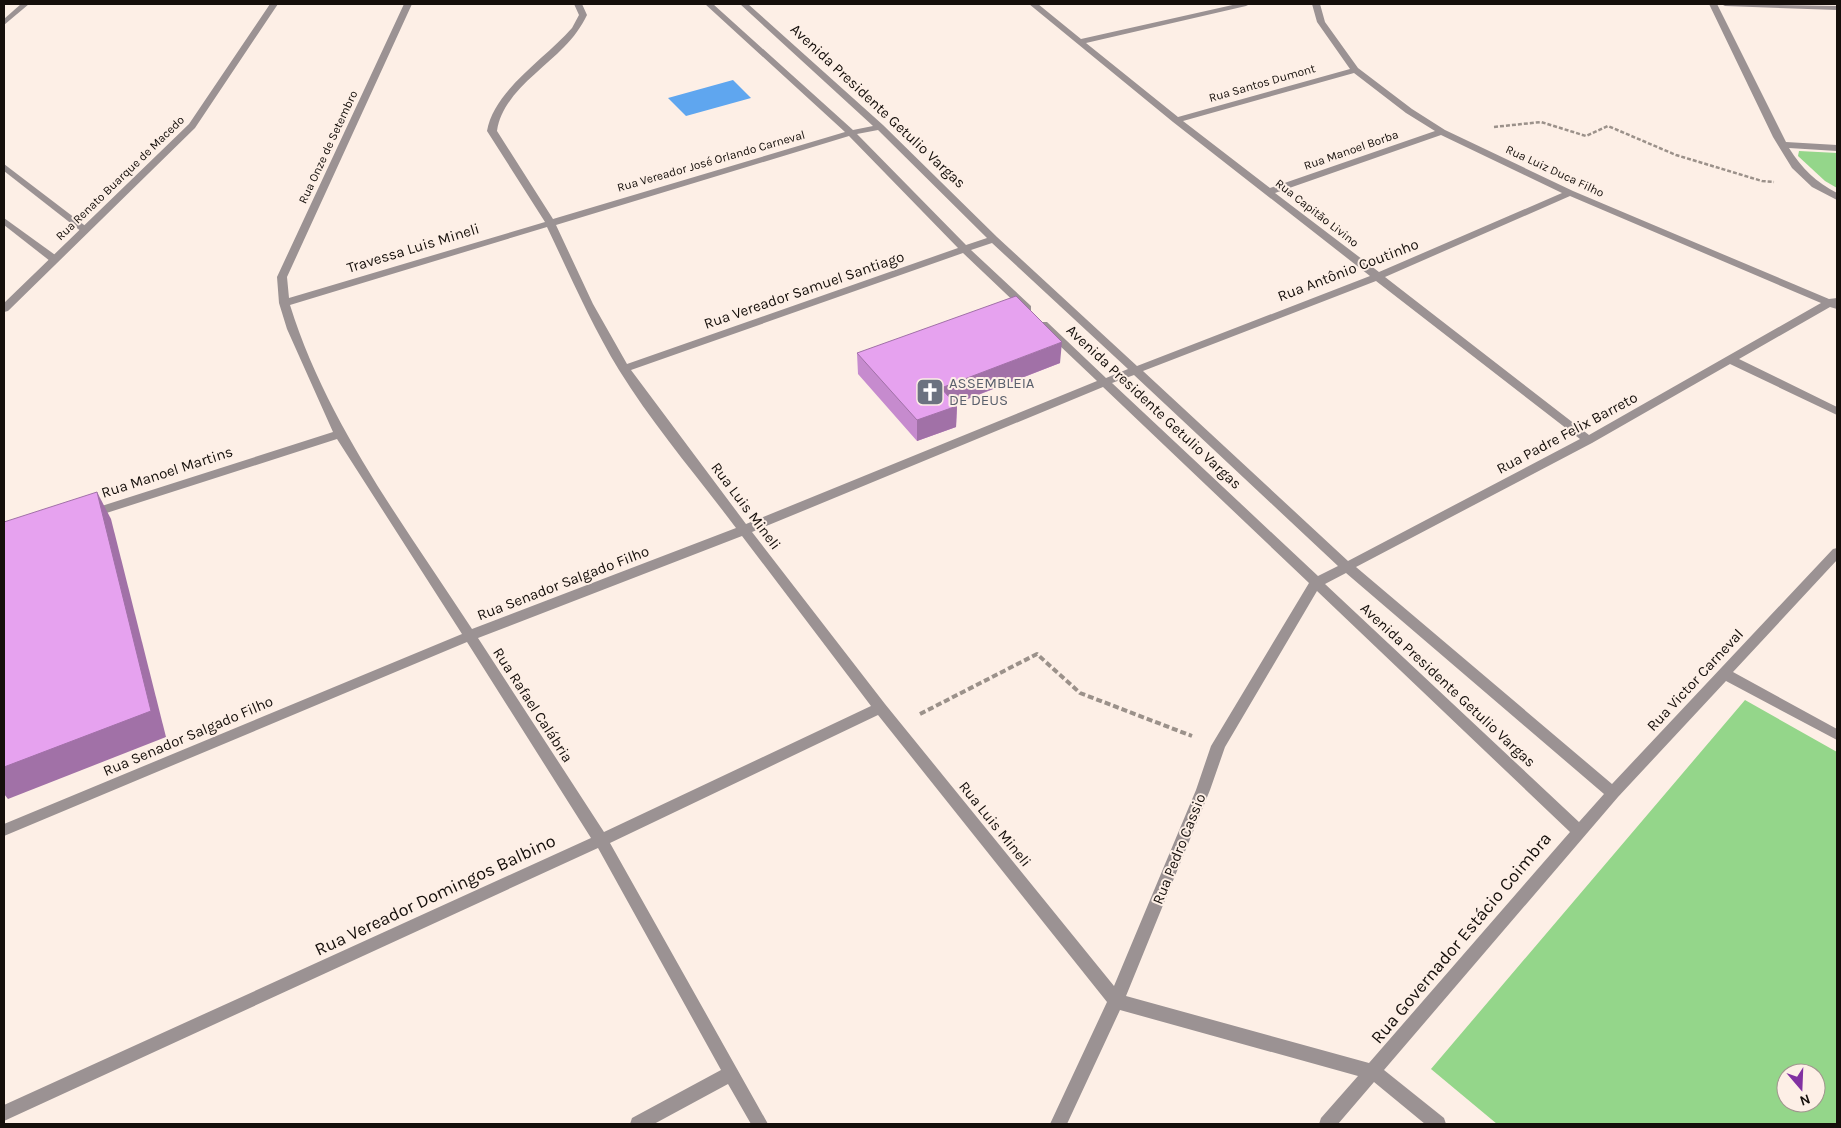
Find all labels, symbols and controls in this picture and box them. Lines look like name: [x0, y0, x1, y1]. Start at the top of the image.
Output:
street label: Avenida Presidente Getulio Vargas: [787, 20, 969, 192]
street label: Rua Santos Dumont: [1207, 61, 1317, 105]
street label: Rua Onze de Setembro: [296, 88, 360, 206]
street label: Rua Renato Buarque de Macedo: [53, 113, 187, 243]
street label: Rua Vereador José Orlando Carneval: [615, 127, 807, 195]
street label: Rua Manoel Borba: [1302, 127, 1400, 173]
street label: Rua Luiz Duca Filho: [1504, 142, 1606, 200]
street label: Rua Capitão Livino: [1273, 176, 1361, 250]
street label: Travessa Luis Mineli: [345, 219, 481, 277]
street label: Rua Antônio Coutinho: [1275, 235, 1421, 305]
street label: Rua Vereador Samuel Santiago: [702, 247, 906, 333]
street label: Avenida Presidente Getulio Vargas: [1063, 321, 1245, 493]
place label: ASSEMBLEIA DE DEUS: [949, 374, 1035, 409]
church icon: ASSEMBLEIA DE DEUS: [915, 377, 945, 407]
street label: Rua Padre Felix Barreto: [1493, 388, 1641, 478]
street label: Rua Manoel Martins: [99, 442, 235, 502]
street label: Rua Luis Mineli: [707, 459, 785, 553]
street label: Rua Senador Salgado Filho: [474, 542, 652, 624]
street label: Avenida Presidente Getulio Vargas: [1357, 599, 1539, 771]
street label: Rua Victor Carneval: [1643, 625, 1747, 735]
street label: Rua Rafael Calábria: [489, 644, 577, 766]
street label: Rua Senador Salgado Filho: [100, 692, 276, 780]
street label: Rua Luis Mineli: [955, 778, 1035, 870]
street label: Rua Pedro Cassio: [1149, 791, 1209, 907]
street label: Rua Governador Estácio Coimbra: [1366, 828, 1556, 1048]
street label: Rua Vereador Domingos Balbino: [311, 829, 559, 961]
north arrow: [1776, 1063, 1826, 1113]
text: N: [1798, 1090, 1813, 1109]

